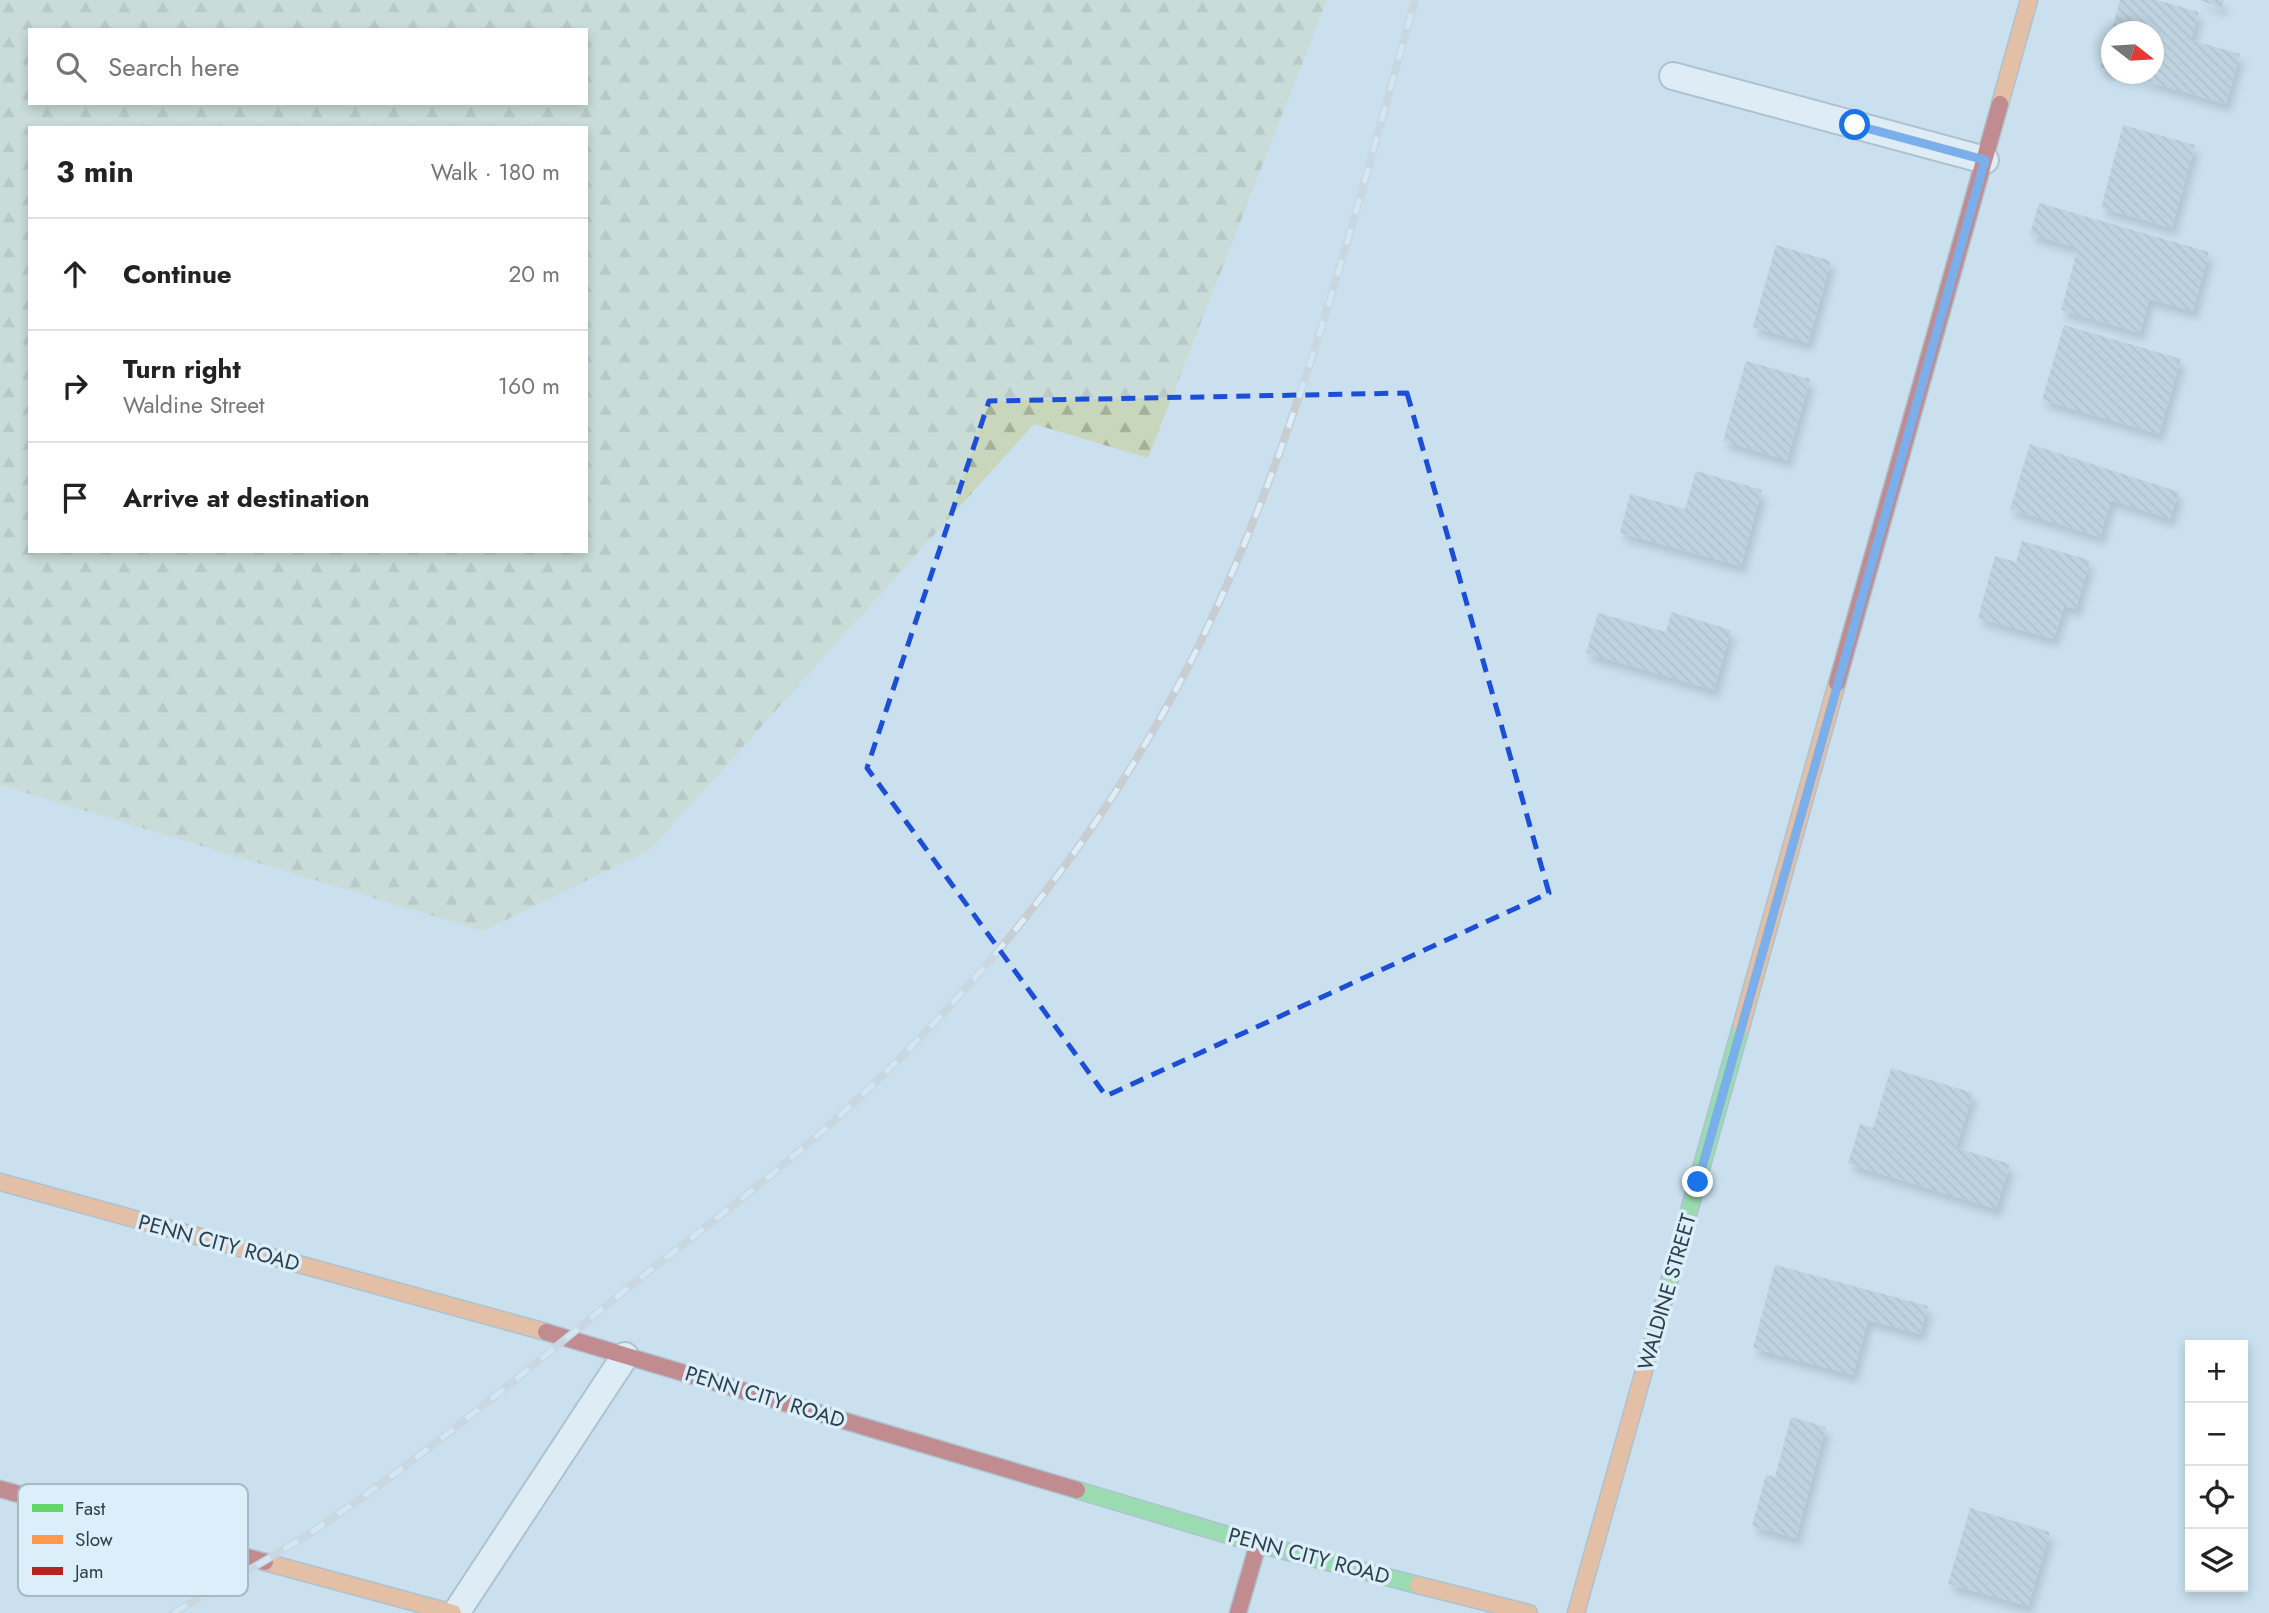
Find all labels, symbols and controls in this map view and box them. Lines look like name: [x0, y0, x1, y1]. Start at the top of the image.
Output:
north arrow: [2101, 21, 2164, 84]
search box: [28, 28, 588, 105]
icon: search: [52, 48, 90, 86]
text: Search here: [108, 48, 240, 86]
route start: [1839, 109, 1870, 140]
text: 3 min: [56, 150, 134, 193]
text: Walk · 180 m: [431, 155, 560, 189]
icon: ahead: [56, 255, 94, 293]
text: Continue: [123, 255, 232, 293]
text: 20 m: [508, 257, 560, 291]
text: Turn right: [123, 350, 241, 388]
icon: right: [56, 367, 94, 405]
text: 160 m: [498, 369, 560, 403]
text: Waldine Street: [123, 388, 265, 422]
icon: arrive: [56, 479, 94, 517]
text: Arrive at destination: [123, 479, 370, 517]
route end: [1682, 1166, 1713, 1197]
street label: PENN CITY ROAD: [135, 1207, 303, 1279]
street label: WALDINE STREET: [1630, 1210, 1704, 1374]
map controls: [2185, 1340, 2248, 1592]
button: +: [2185, 1340, 2248, 1403]
street label: PENN CITY ROAD: [681, 1358, 849, 1436]
button: −: [2185, 1403, 2248, 1466]
button: locate: [2185, 1466, 2248, 1529]
legend: [18, 1484, 248, 1596]
text: Fast: [75, 1495, 106, 1522]
street label: PENN CITY ROAD: [1225, 1520, 1393, 1592]
text: Slow: [75, 1526, 113, 1553]
button: layers: [2185, 1529, 2248, 1592]
text: Jam: [72, 1558, 104, 1585]

